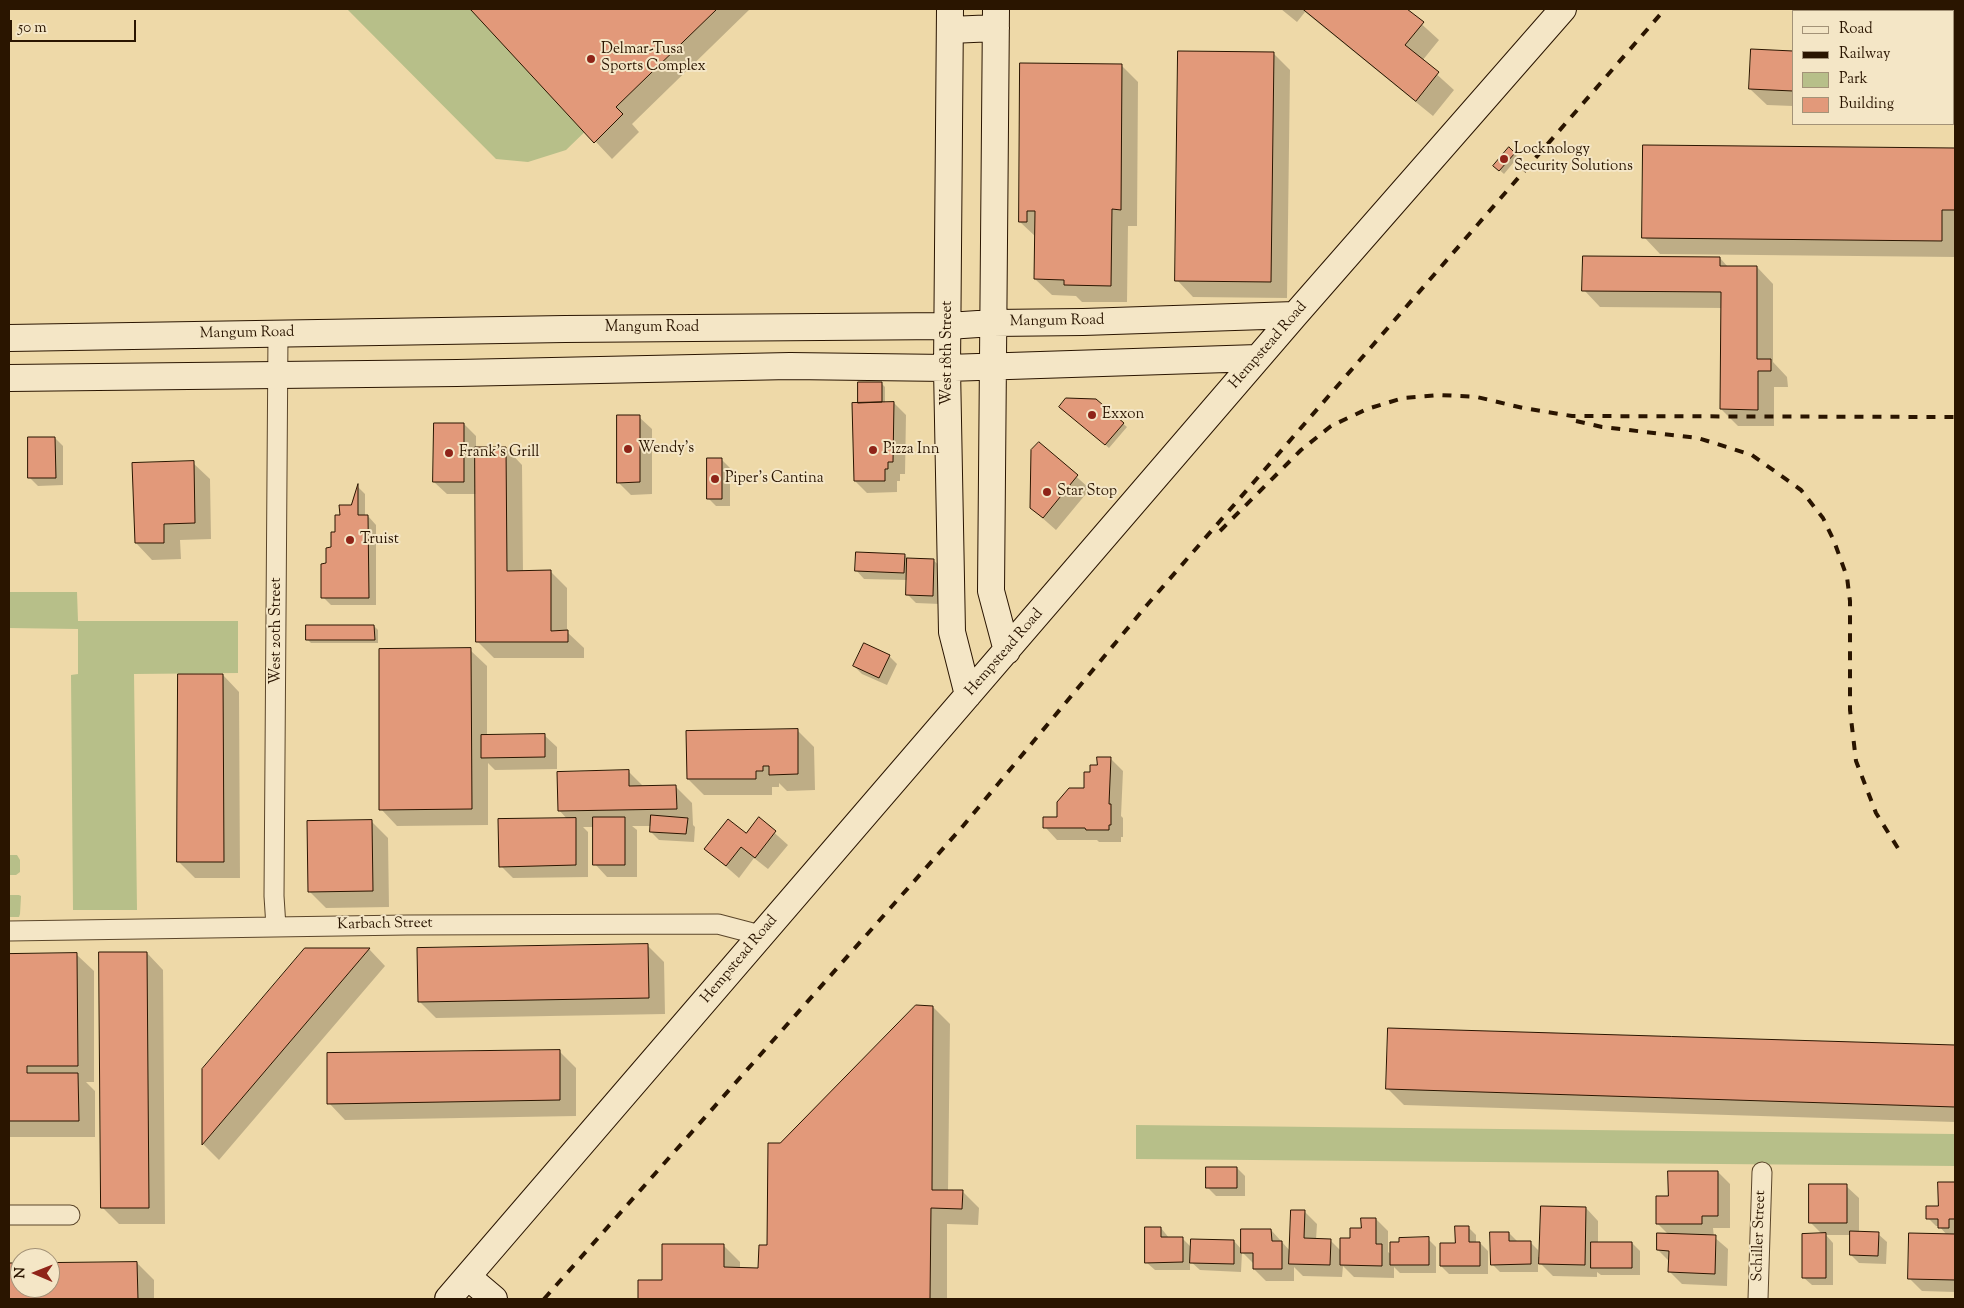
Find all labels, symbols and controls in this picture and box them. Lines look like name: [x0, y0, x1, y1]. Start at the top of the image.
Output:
scale bar: [12, 10, 139, 42]
legend: [1792, 10, 1954, 125]
text: 50 m: [18, 18, 47, 39]
text: Road: [1839, 19, 1873, 40]
place label: Delmar-Tusa Sports Complex: [601, 41, 706, 76]
text: Railway: [1839, 44, 1890, 65]
marker: Delmar-Tusa Sports Complex: [585, 53, 597, 65]
text: Park: [1839, 69, 1868, 90]
text: Building: [1839, 94, 1894, 115]
place label: Locknology Security Solutions: [1514, 141, 1633, 176]
marker: Locknology Security Solutions: [1498, 153, 1510, 165]
street label: Hempstead Road: [1226, 299, 1312, 393]
street label: West 18th Street: [939, 301, 957, 405]
street label: Mangum Road: [1010, 312, 1104, 332]
street label: Mangum Road: [605, 319, 699, 337]
street label: Mangum Road: [200, 324, 294, 344]
place label: Exxon: [1102, 406, 1144, 424]
marker: Exxon: [1086, 409, 1098, 421]
place label: Wendy's: [638, 440, 694, 458]
place label: Pizza Inn: [883, 441, 940, 459]
marker: Wendy's: [622, 443, 634, 455]
place label: Frank's Grill: [459, 444, 540, 462]
marker: Pizza Inn: [867, 444, 879, 456]
marker: Frank's Grill: [443, 447, 455, 459]
place label: Piper's Cantina: [725, 470, 824, 488]
marker: Piper's Cantina: [709, 473, 721, 485]
place label: Star Stop: [1057, 483, 1117, 501]
marker: Star Stop: [1041, 486, 1053, 498]
place label: Truist: [360, 531, 399, 549]
marker: Truist: [344, 534, 356, 546]
street label: West 20th Street: [268, 577, 286, 685]
street label: Hempstead Road: [962, 606, 1048, 700]
street label: Hempstead Road: [698, 912, 782, 1008]
street label: Karbach Street: [337, 915, 433, 935]
street label: Schiller Street: [1749, 1190, 1771, 1282]
north arrow: [10, 1248, 60, 1298]
text: N: [11, 1267, 31, 1279]

